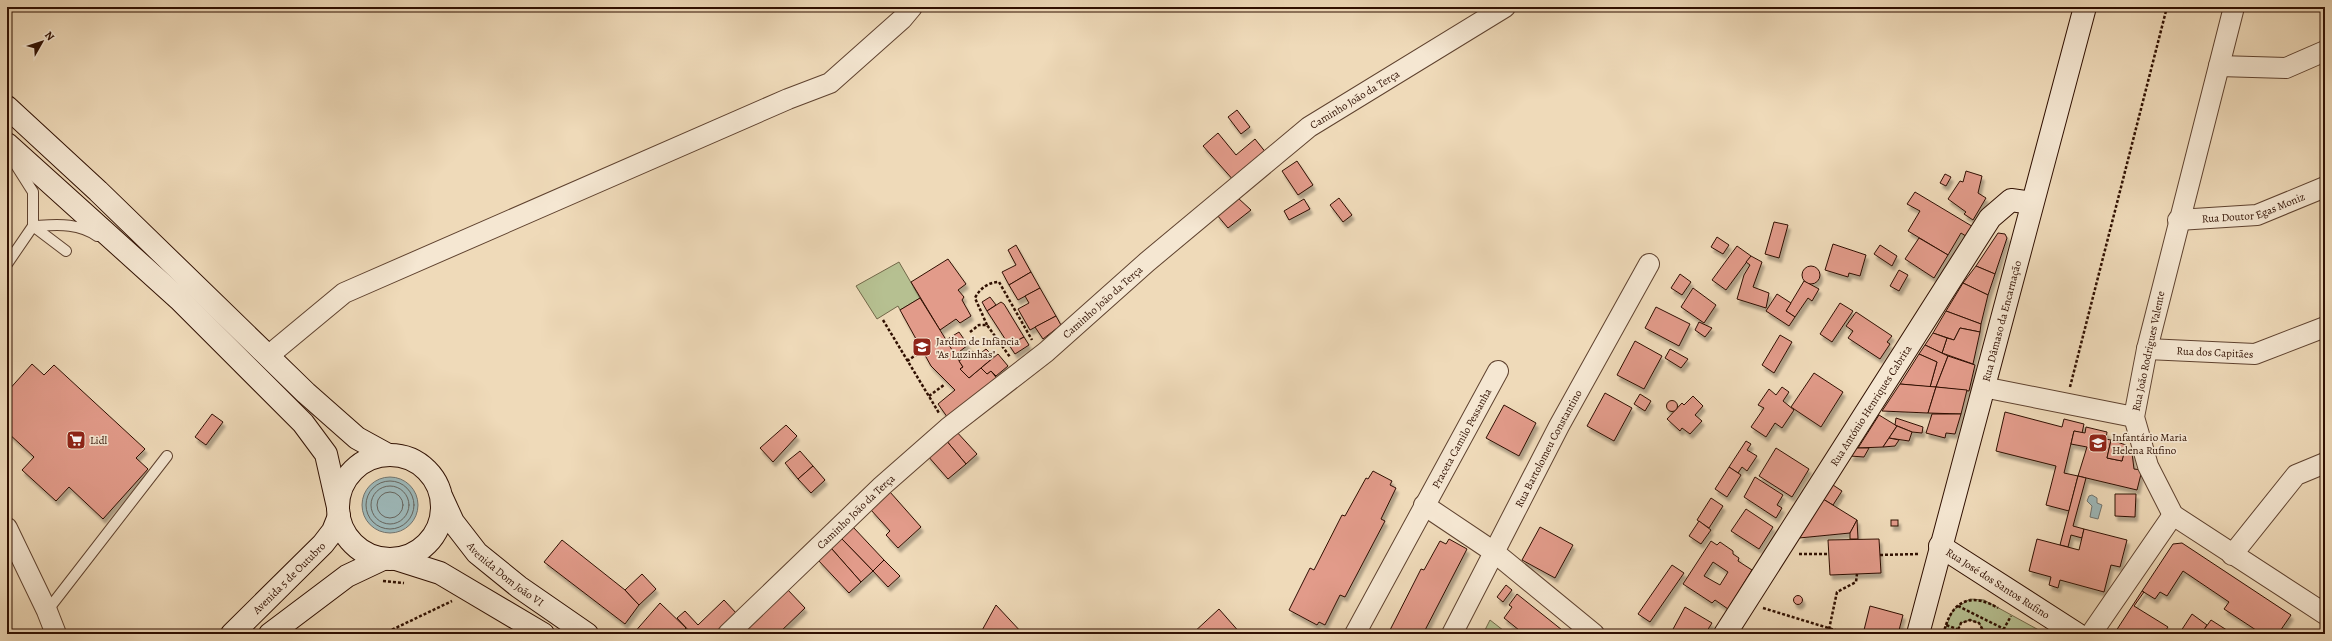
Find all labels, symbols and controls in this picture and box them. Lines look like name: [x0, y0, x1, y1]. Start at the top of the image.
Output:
north arrow: [22, 22, 62, 62]
text: N: [41, 28, 58, 44]
street label: Caminho João da Terça: [1307, 66, 1403, 133]
street label: Rua Doutor Egas Moniz: [2201, 189, 2307, 226]
street label: Rua Dâmaso da Encarnação: [1979, 258, 2025, 383]
street label: Caminho João da Terça: [1059, 262, 1147, 342]
street label: Rua João Rodrigues Valente: [2128, 290, 2169, 412]
place label: Jardim de Infância "As Luzinhas": [936, 334, 1020, 362]
school or university icon: Jardim de Infância "As Luzinhas": [911, 336, 933, 358]
street label: Rua António Henriques Cabrita: [1827, 341, 1916, 469]
street label: Rua dos Capitães: [2176, 343, 2254, 362]
street label: Praceta Camilo Pessanha: [1429, 385, 1496, 491]
street label: Rua Bartolomeu Constantino: [1511, 387, 1586, 510]
supermarket icon: Lidl: [65, 429, 87, 451]
place label: Infantário Maria Helena Rufino: [2112, 430, 2188, 458]
school or university icon: Infantário Maria Helena Rufino: [2087, 432, 2109, 454]
place label: Lidl: [90, 433, 108, 448]
street label: Caminho João da Terça: [814, 470, 899, 553]
street label: Avenida 5 de Outubro: [249, 538, 329, 618]
street label: Avenida Dom João VI: [463, 538, 547, 610]
street label: Rua José dos Santos Rufino: [1943, 545, 2053, 623]

